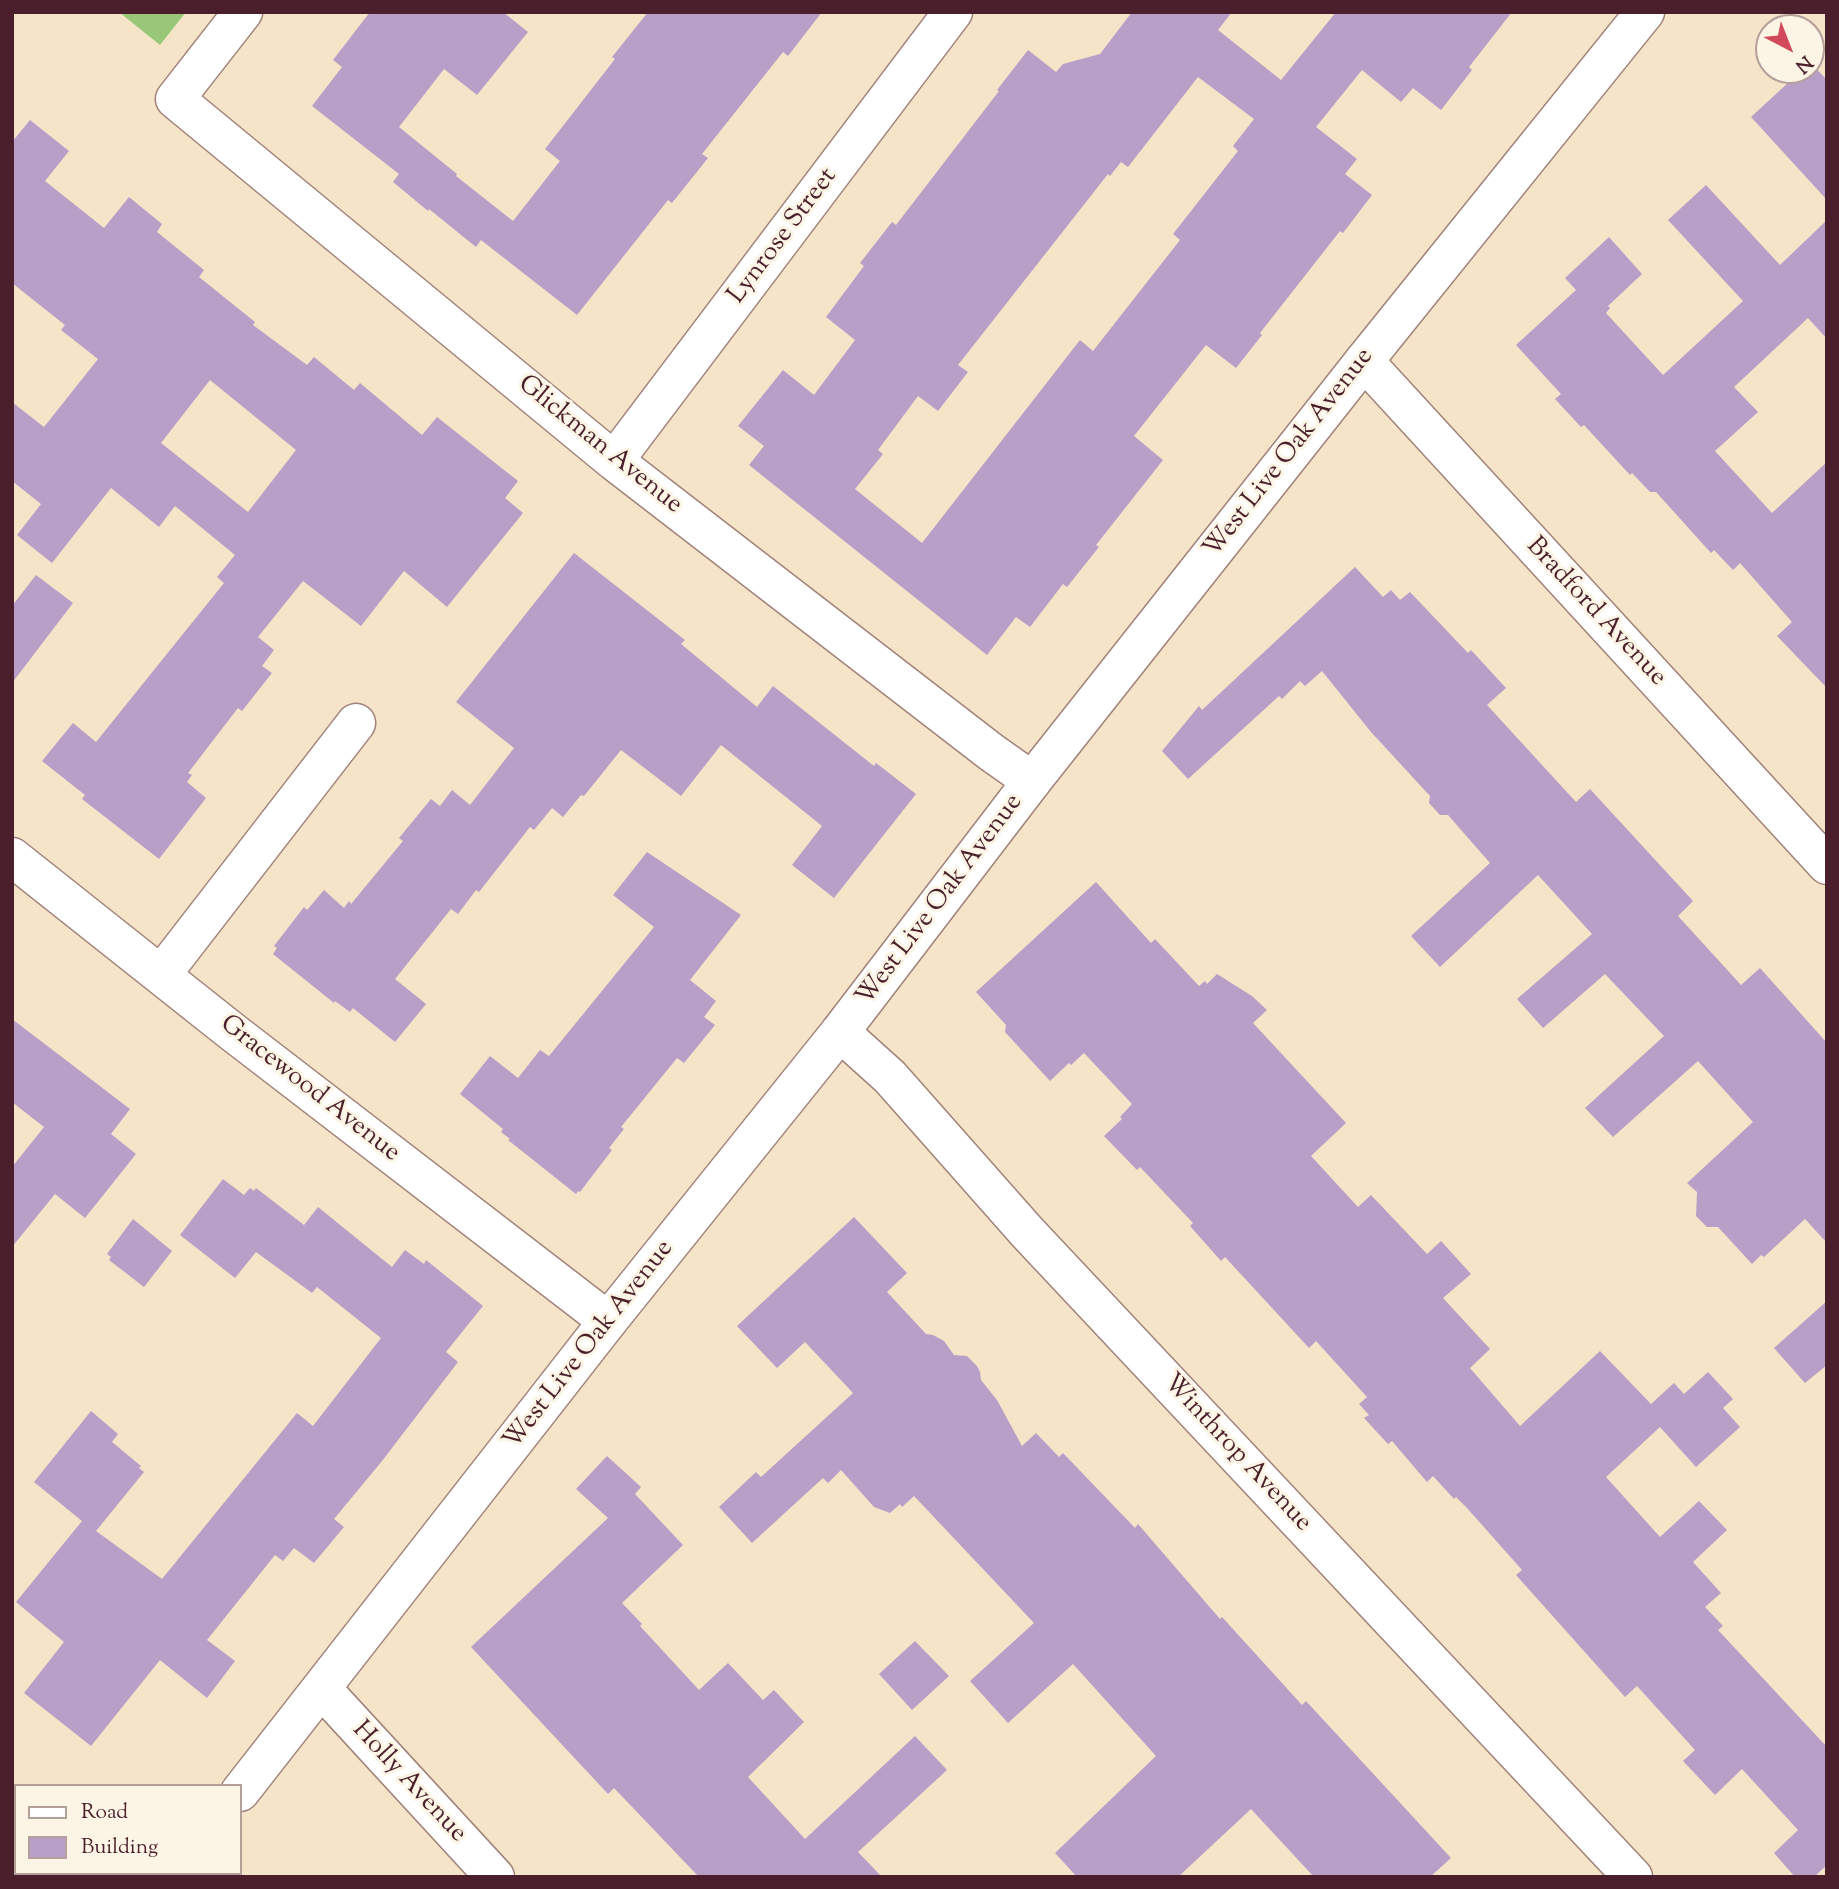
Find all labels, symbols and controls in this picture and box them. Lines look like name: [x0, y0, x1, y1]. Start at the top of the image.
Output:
north arrow: [1755, 14, 1825, 84]
text: N: [1788, 48, 1818, 79]
street label: Lynrose Street: [723, 163, 845, 311]
street label: West Live Oak Avenue: [1199, 343, 1381, 565]
street label: Glickman Avenue: [510, 370, 688, 522]
street label: Bradford Avenue: [1518, 532, 1672, 694]
street label: West Live Oak Avenue: [851, 789, 1031, 1013]
street label: Gracewood Avenue: [213, 1010, 405, 1170]
street label: West Live Oak Avenue: [499, 1235, 681, 1457]
street label: Winthrop Avenue: [1155, 1369, 1317, 1539]
street label: Holly Avenue: [344, 1716, 472, 1850]
legend: [14, 1784, 242, 1875]
text: Road: [81, 1798, 128, 1828]
text: Building: [81, 1833, 158, 1863]

